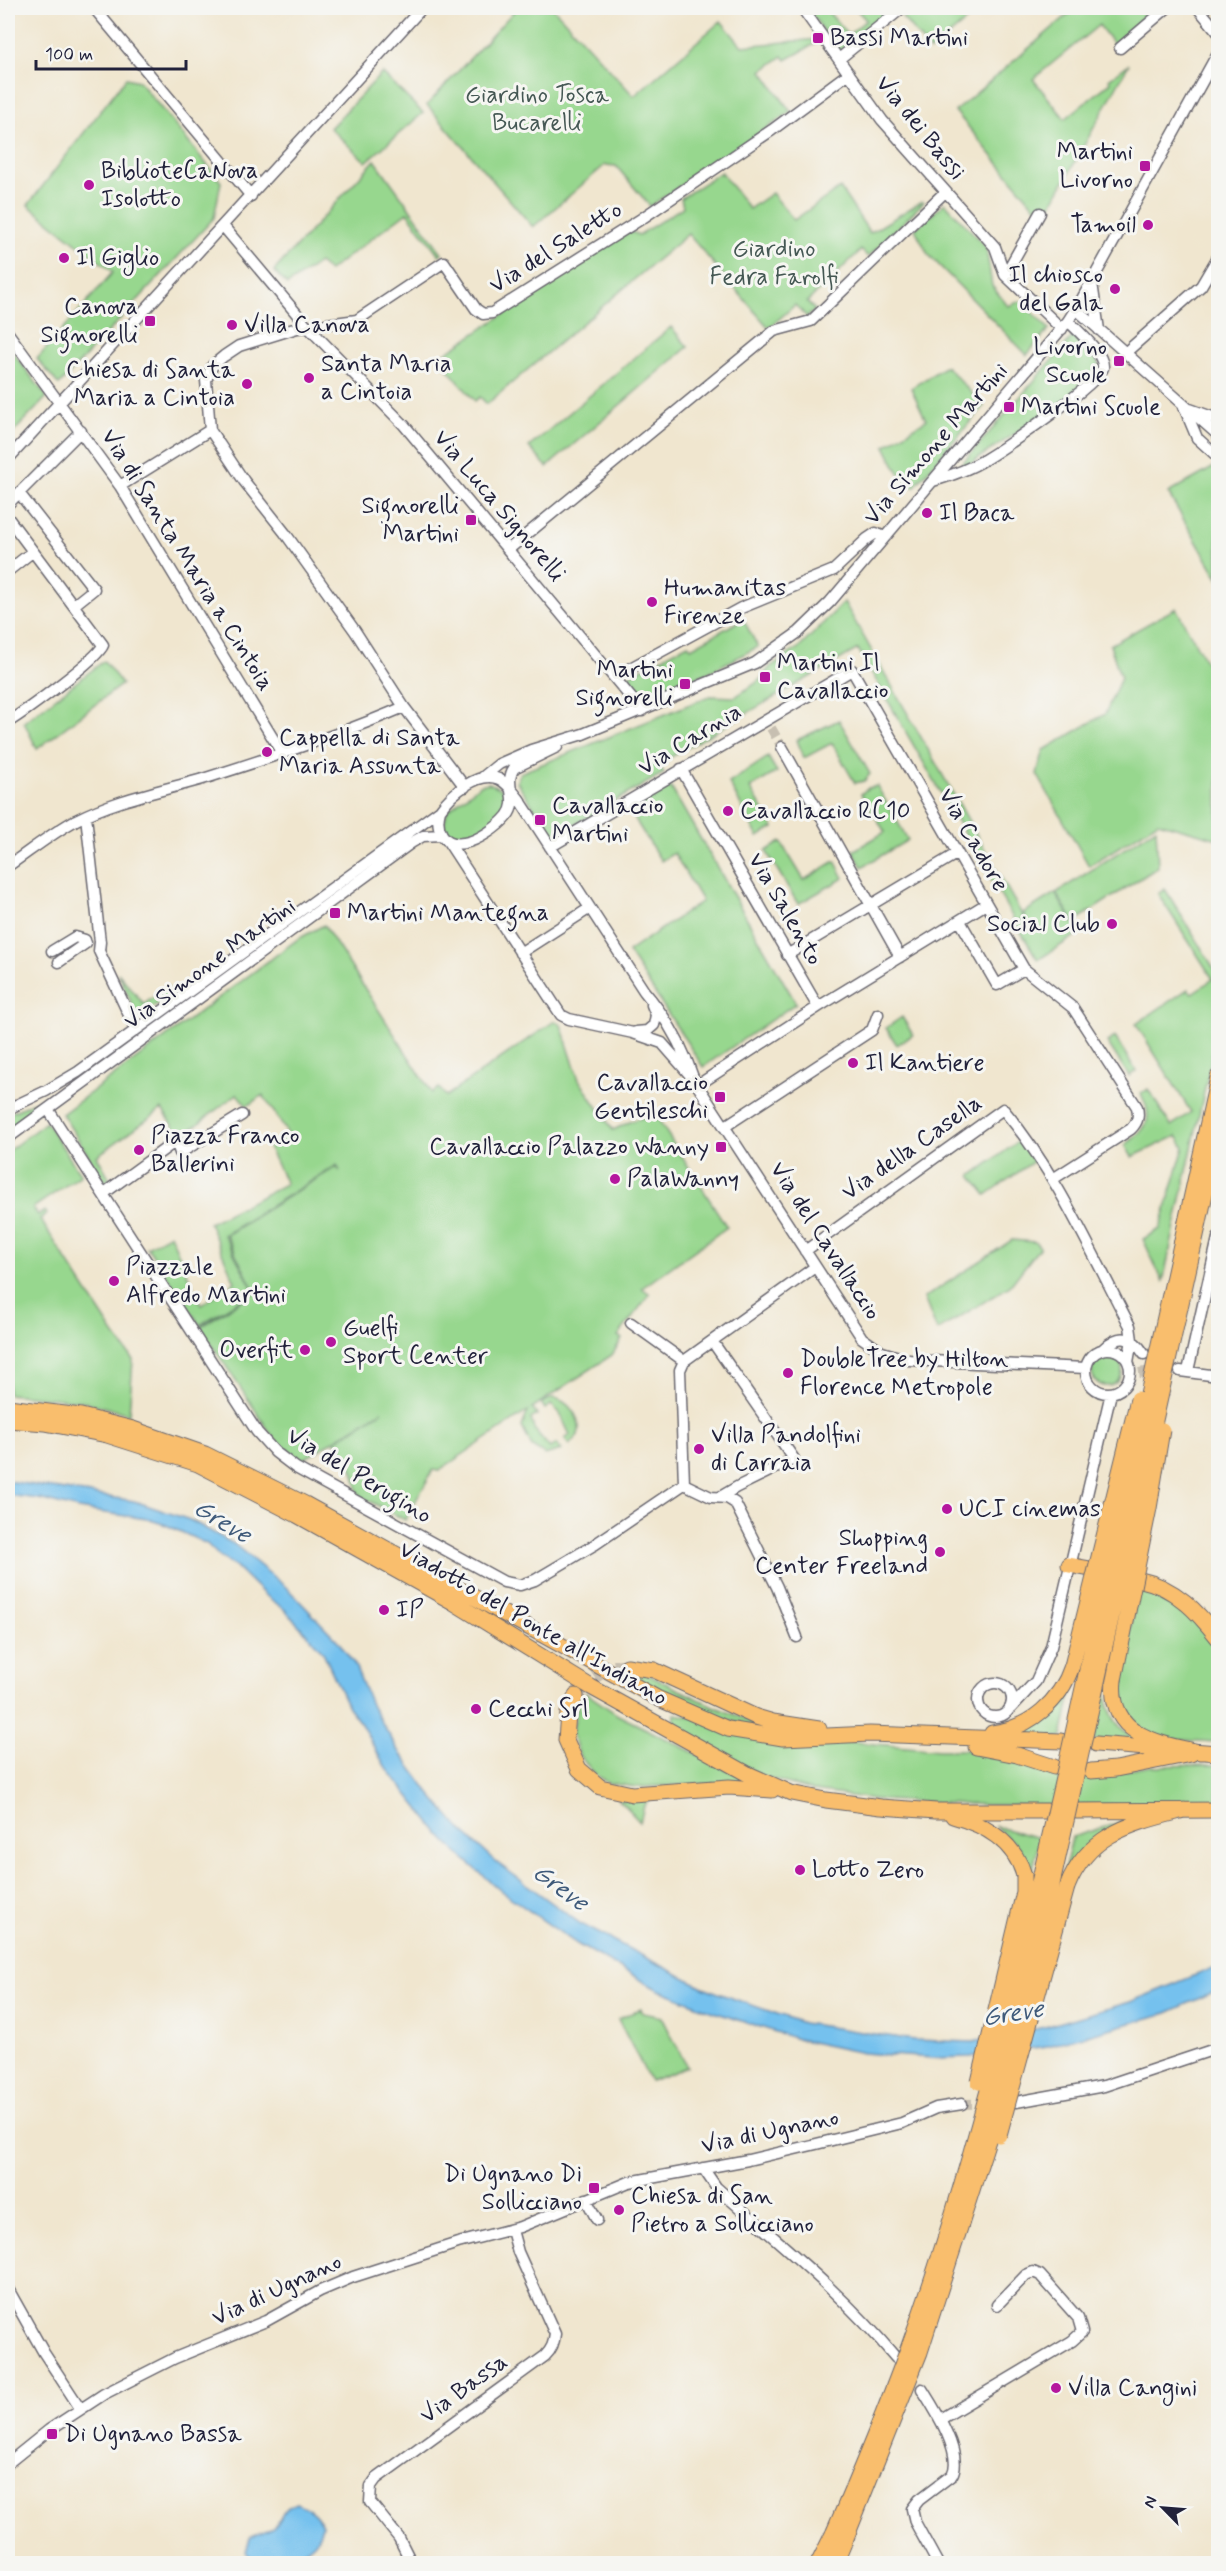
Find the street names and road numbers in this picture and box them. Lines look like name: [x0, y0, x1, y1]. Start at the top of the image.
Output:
street label: Via dei Bassi: [868, 69, 972, 187]
street label: Via del Saletto: [484, 195, 628, 301]
street label: Via Simone Martini: [857, 356, 1015, 532]
street label: Via di Santa Maria a Cintoia: [93, 423, 281, 697]
street label: Via Luca Signorelli: [426, 423, 572, 589]
street label: Via Carnia: [632, 697, 748, 783]
street label: Via Cadore: [931, 782, 1015, 898]
street label: Via Salento: [740, 847, 830, 971]
street label: Via Simone Martini: [118, 891, 302, 1037]
street label: Via della Casella: [836, 1088, 988, 1208]
street label: Via del Cavallaccio: [762, 1156, 888, 1326]
street label: Via del Perugino: [279, 1421, 437, 1534]
street label: Viadotto del Ponte all'Indiano: [393, 1534, 673, 1714]
street label: Via di Ugnano: [698, 2102, 842, 2162]
street label: Via di Ugnano: [207, 2246, 347, 2334]
street label: Via Bassa: [414, 2347, 514, 2431]

